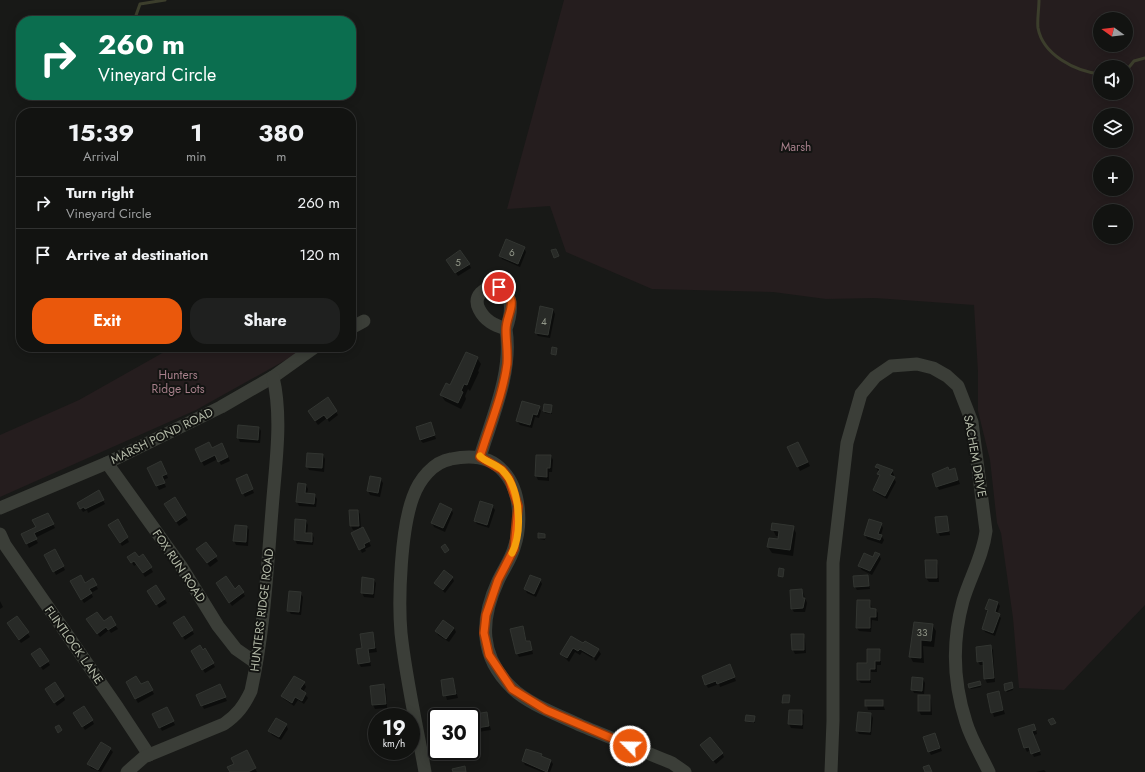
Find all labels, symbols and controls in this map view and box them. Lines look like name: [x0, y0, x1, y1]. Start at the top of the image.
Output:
north arrow: [1093, 12, 1133, 52]
map controls: [1093, 12, 1133, 244]
text: 260 m: [98, 24, 185, 65]
icon: right: [32, 32, 84, 84]
button: sound: [1093, 60, 1133, 100]
text: Vineyard Circle: [98, 62, 216, 88]
button: layers: [1093, 108, 1133, 148]
text: 15:39: [68, 115, 134, 150]
text: 1: [190, 115, 202, 150]
text: 380: [258, 115, 304, 150]
park label: Marsh: [781, 138, 811, 156]
text: Arrival: [83, 147, 119, 166]
text: min: [186, 147, 206, 166]
text: m: [276, 147, 286, 166]
button: +: [1093, 156, 1133, 196]
text: Turn right: [66, 182, 134, 204]
icon: right: [32, 192, 54, 214]
text: 260 m: [298, 192, 340, 214]
text: Vineyard Circle: [66, 204, 151, 223]
button: −: [1093, 204, 1133, 244]
icon: arrive: [32, 244, 54, 266]
text: Arrive at destination: [66, 244, 208, 266]
text: 120 m: [300, 244, 340, 266]
house number: 6: [509, 245, 515, 260]
house number: 5: [455, 255, 461, 270]
pin: [482, 270, 516, 304]
icon: arrive: [488, 276, 510, 298]
button: Exit: [32, 298, 182, 344]
button: Share: [190, 298, 340, 344]
house number: 4: [541, 314, 547, 329]
park label: Hunters Ridge Lots: [152, 366, 205, 398]
street label: MARSH POND ROAD: [108, 403, 216, 469]
street label: SACHEM DRIVE: [959, 413, 991, 499]
street label: FOX RUN ROAD: [148, 526, 210, 606]
street label: HUNTERS RIDGE ROAD: [246, 548, 278, 672]
street label: FLINTLOCK LANE: [40, 602, 108, 688]
house number: 33: [917, 625, 928, 640]
speed limit sign: 30: [428, 708, 480, 760]
text: 19: [382, 714, 406, 743]
position arrow: [609, 725, 651, 767]
text: km/h: [383, 736, 405, 751]

